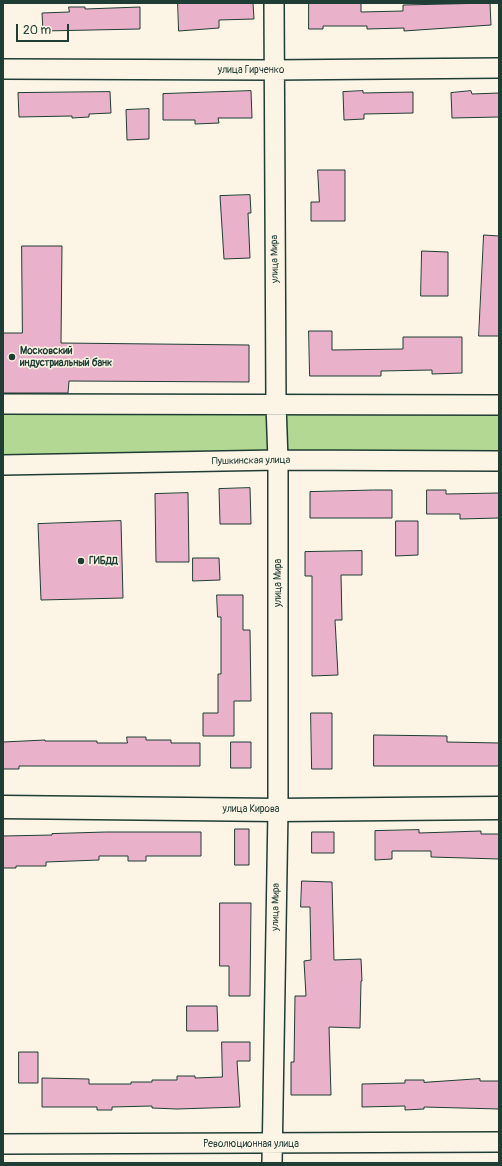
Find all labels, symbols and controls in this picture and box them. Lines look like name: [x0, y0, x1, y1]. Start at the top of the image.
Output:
scale bar: [18, 16, 71, 42]
text: 20 m: [23, 23, 51, 38]
street label: улица Гирченко: [218, 64, 284, 76]
street label: улица Мира: [269, 235, 281, 283]
place label: Московский индустриальный банк: [20, 345, 112, 368]
marker: Московский индустриальный банк: [7, 352, 17, 362]
street label: Пушкинская улица: [212, 454, 290, 468]
place label: ГИБДД: [89, 555, 118, 567]
marker: ГИБДД: [76, 556, 86, 566]
street label: улица Мира: [272, 559, 284, 607]
street label: улица Кирова: [223, 803, 279, 815]
street label: улица Мира: [270, 883, 282, 931]
street label: Революционная улица: [203, 1138, 299, 1150]

